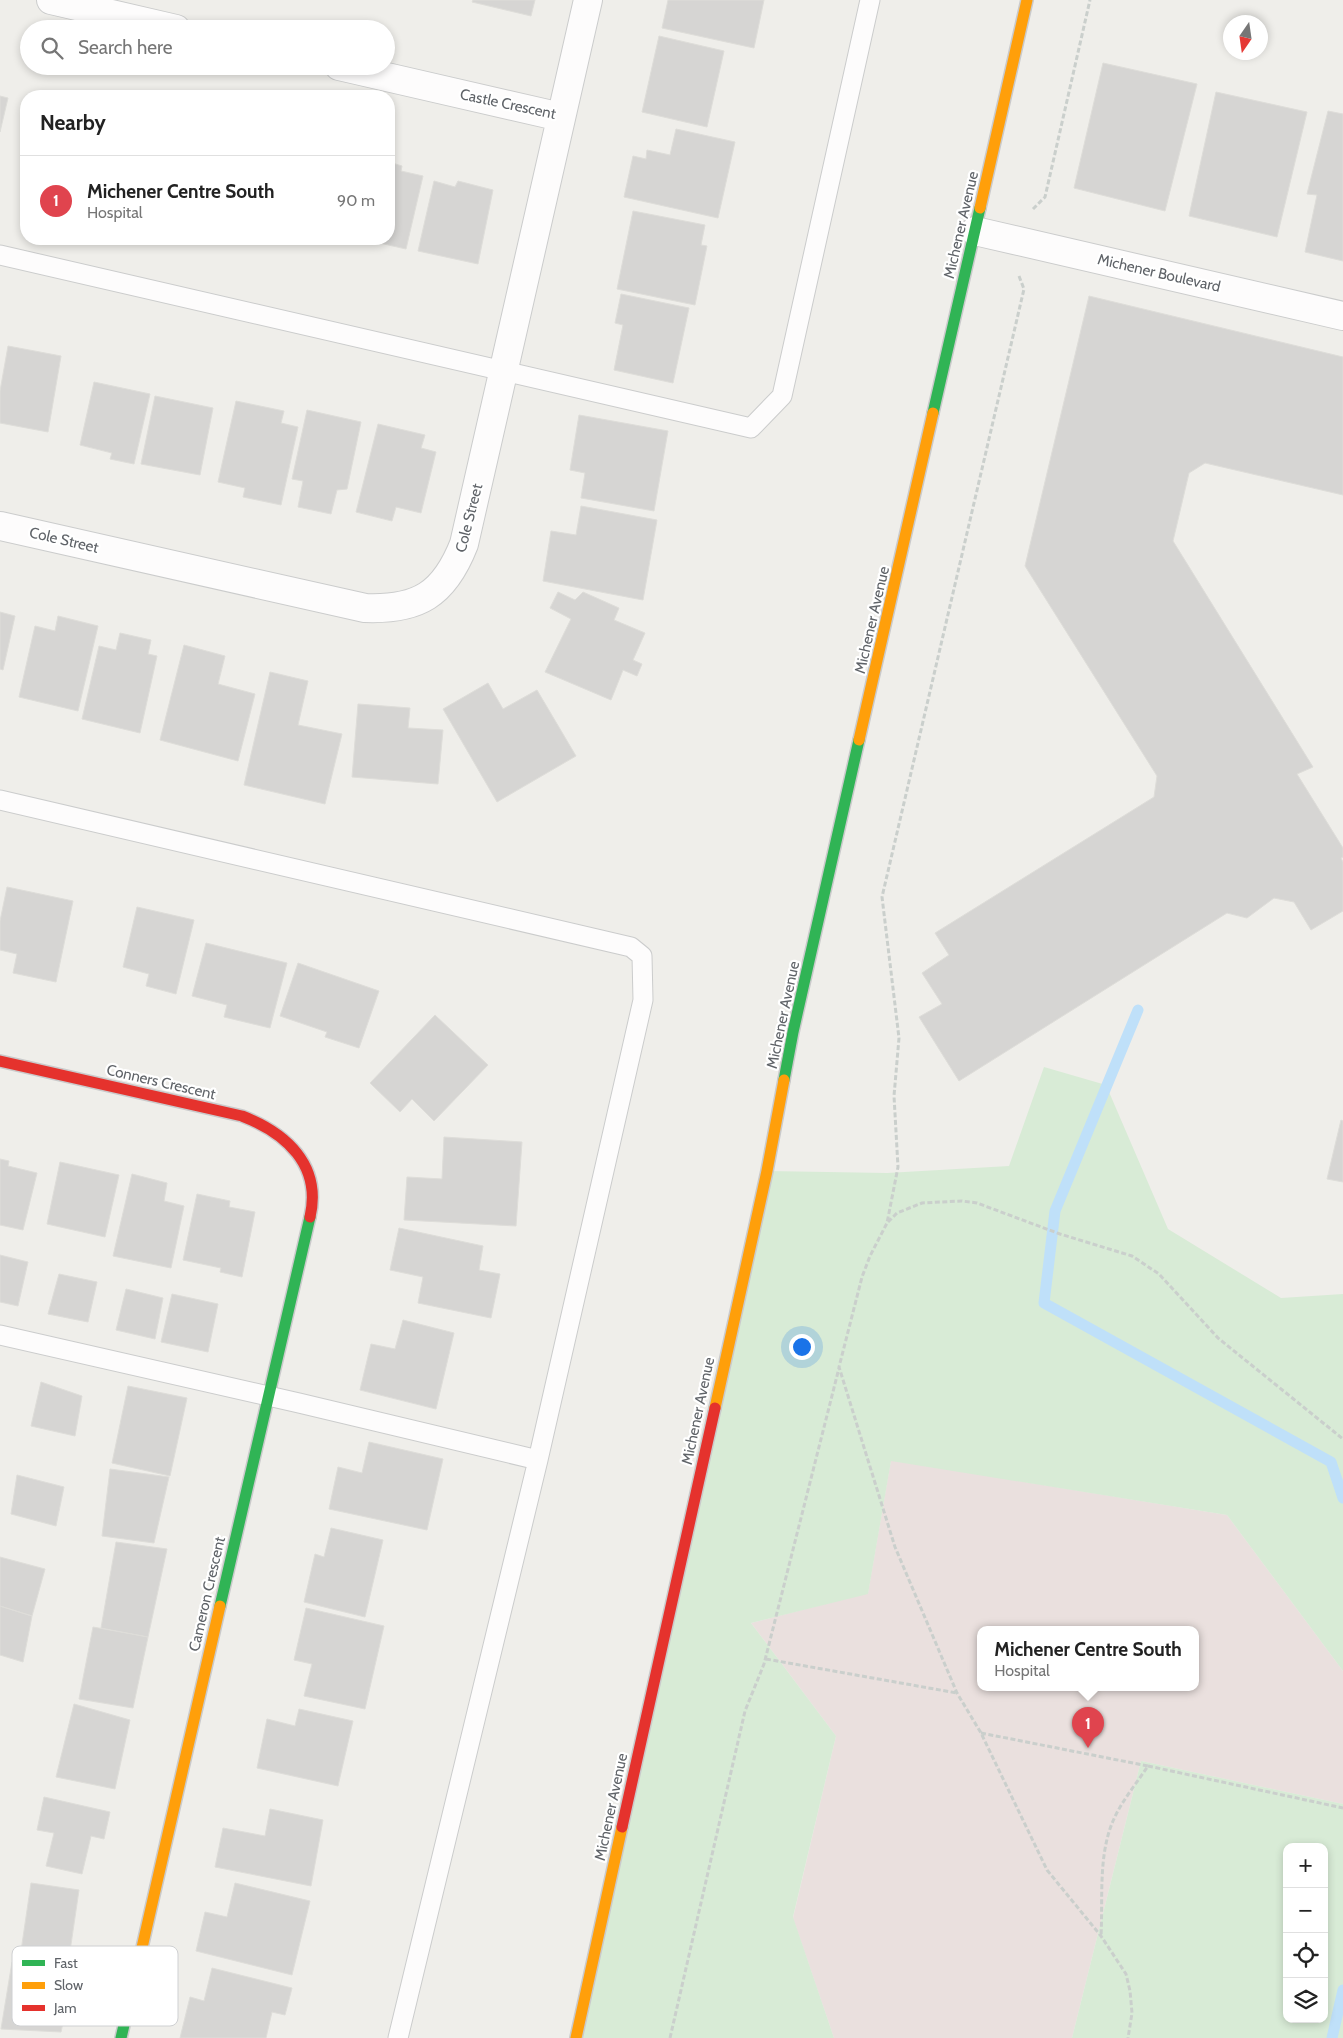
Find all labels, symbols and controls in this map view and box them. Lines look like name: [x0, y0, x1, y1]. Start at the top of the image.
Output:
north arrow: [1223, 15, 1268, 60]
search box: [20, 20, 395, 75]
icon: search: [38, 34, 66, 62]
text: Search here: [78, 36, 172, 59]
street label: Castle Crescent: [458, 85, 558, 123]
text: Nearby: [40, 110, 106, 135]
street label: Michener Avenue: [940, 169, 982, 280]
text: Michener Centre South: [87, 180, 275, 203]
text: 1: [53, 191, 59, 210]
text: 90 m: [337, 191, 375, 210]
text: Hospital: [87, 203, 143, 222]
street label: Michener Boulevard: [1096, 250, 1222, 296]
street label: Cole Street: [452, 482, 486, 554]
street label: Cole Street: [28, 523, 100, 557]
street label: Michener Avenue: [851, 564, 893, 675]
street label: Michener Avenue: [763, 959, 803, 1070]
street label: Conners Crescent: [105, 1061, 217, 1103]
your location: [789, 1334, 815, 1360]
street label: Michener Avenue: [678, 1355, 718, 1466]
street label: Cameron Crescent: [185, 1535, 229, 1653]
popup: [977, 1626, 1199, 1691]
text: Michener Centre South: [994, 1638, 1182, 1661]
text: Hospital: [994, 1661, 1050, 1680]
pin: 1: [1072, 1707, 1104, 1748]
street label: Michener Avenue: [591, 1751, 631, 1862]
map controls: [1283, 1843, 1328, 2023]
button: +: [1283, 1843, 1328, 1888]
button: −: [1283, 1888, 1328, 1933]
button: locate: [1283, 1933, 1328, 1978]
legend: [12, 1946, 178, 2026]
text: Fast: [54, 1954, 78, 1972]
text: Slow: [54, 1976, 83, 1994]
button: layers: [1283, 1978, 1328, 2023]
text: Jam: [53, 1999, 76, 2017]

